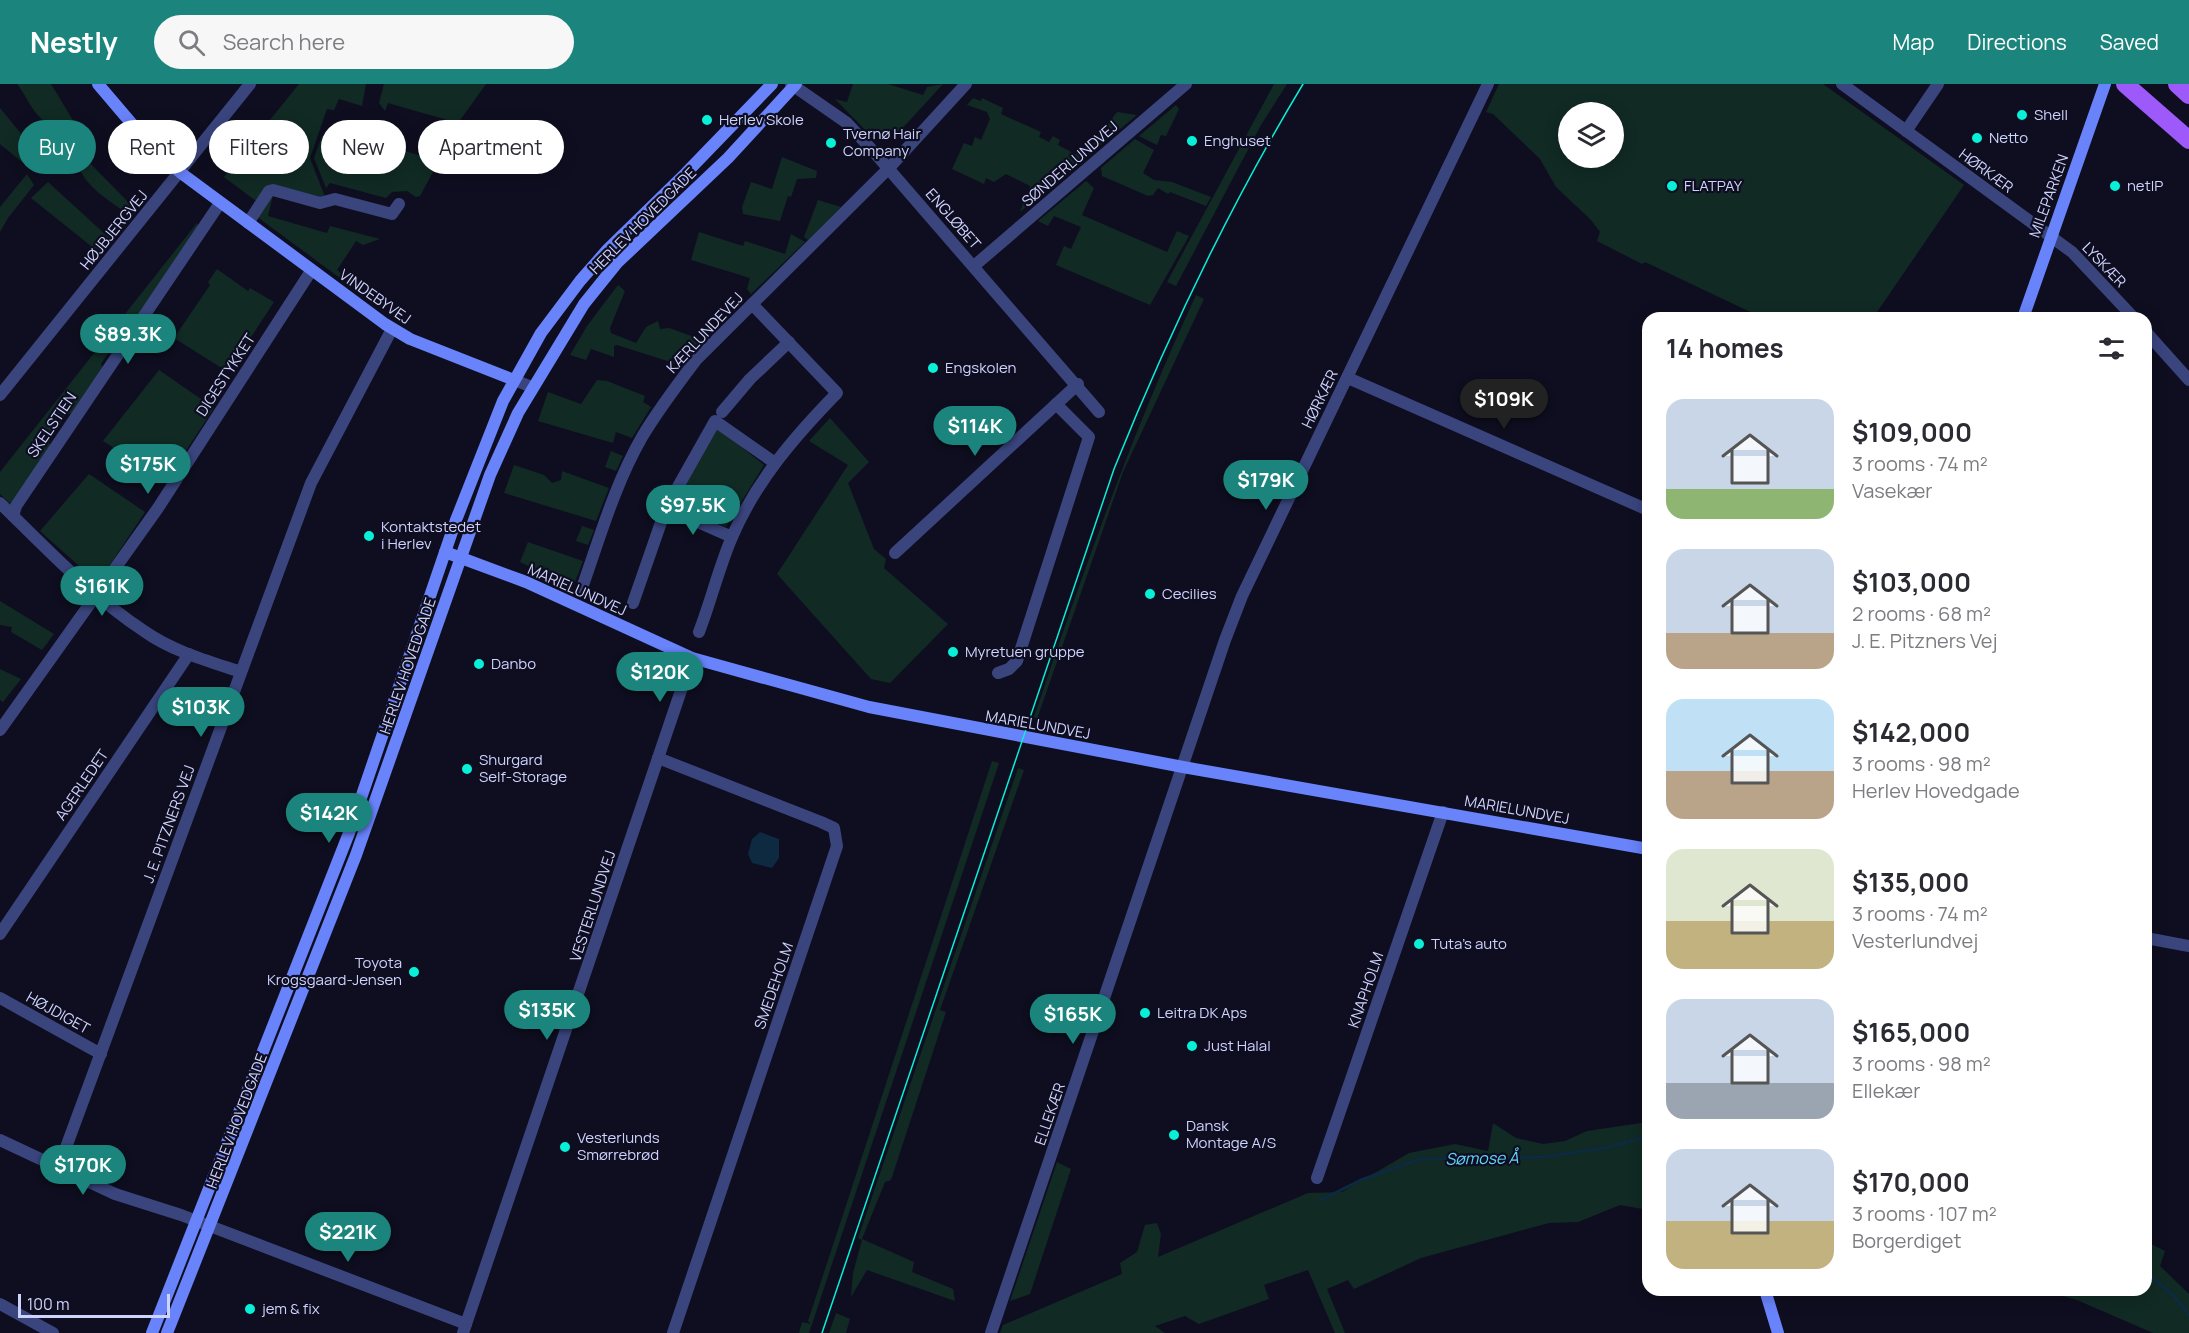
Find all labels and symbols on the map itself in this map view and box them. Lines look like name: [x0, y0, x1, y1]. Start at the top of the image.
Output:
place label: Shell: [2034, 104, 2068, 125]
marker: Shell: [2015, 108, 2029, 122]
place label: Herlev Skole: [719, 109, 804, 130]
marker: Herlev Skole: [700, 113, 714, 127]
street label: SØNDERLUNDVEJ: [1017, 116, 1122, 211]
place label: Tvernø Hair Company: [843, 123, 921, 161]
place label: Netto: [1989, 127, 2028, 148]
place label: Enghuset: [1204, 130, 1271, 151]
marker: Netto: [1970, 131, 1984, 145]
marker: Enghuset: [1185, 134, 1199, 148]
marker: Tvernø Hair Company: [824, 136, 838, 150]
street label: HØRKÆR: [1955, 144, 2018, 198]
street label: MILEPARKEN: [2024, 151, 2073, 240]
street label: HERLEV HOVEDGADE: [585, 163, 701, 279]
place label: FLATPAY: [1684, 175, 1743, 196]
place label: netIP: [2127, 175, 2163, 196]
marker: FLATPAY: [1665, 179, 1679, 193]
marker: netIP: [2108, 179, 2122, 193]
street label: ENGLØBET: [921, 184, 986, 254]
street label: HØJBJERGVEJ: [75, 185, 152, 274]
street label: LYSKÆR: [2078, 237, 2131, 292]
street label: VINDEBYVEJ: [335, 264, 415, 329]
street label: KÆRLUNDEVEJ: [662, 288, 748, 378]
pin: $89.3K: [79, 314, 177, 365]
street label: DIGESTYKKET: [191, 329, 260, 420]
place label: Engskolen: [945, 357, 1016, 378]
marker: Engskolen: [926, 361, 940, 375]
street label: HØRKÆR: [1296, 366, 1343, 432]
pin: $109K: [1462, 379, 1546, 430]
street label: SKELSTIEN: [22, 388, 81, 462]
pin: $114K: [933, 406, 1017, 457]
pin: $175K: [106, 444, 190, 495]
pin: $179K: [1224, 460, 1308, 511]
pin: $97.5K: [644, 485, 742, 536]
place label: Kontaktstedet i Herlev: [381, 516, 481, 554]
marker: Kontaktstedet i Herlev: [362, 529, 376, 543]
street label: MARIELUNDVEJ: [524, 558, 630, 621]
pin: $161K: [60, 566, 144, 617]
place label: Cecilies: [1162, 583, 1217, 604]
marker: Cecilies: [1143, 587, 1157, 601]
street label: HERLEV HOVEDGADE: [374, 595, 441, 737]
place label: Myretuen gruppe: [965, 641, 1085, 662]
marker: Myretuen gruppe: [946, 645, 960, 659]
pin: $120K: [618, 652, 702, 703]
place label: Danbo: [491, 653, 536, 674]
marker: Danbo: [472, 657, 486, 671]
pin: $103K: [159, 687, 243, 738]
street label: MARIELUNDVEJ: [984, 705, 1092, 744]
street label: AGERLEDET: [50, 745, 113, 824]
place label: Shurgard Self-Storage: [479, 749, 567, 787]
street label: J. E. PITZNERS VEJ: [137, 762, 200, 886]
marker: Shurgard Self-Storage: [460, 762, 474, 776]
street label: MARIELUNDVEJ: [1463, 790, 1571, 829]
pin: $142K: [287, 793, 371, 844]
street label: VESTERLUNDVEJ: [565, 847, 620, 964]
place label: Tuta's auto: [1431, 933, 1507, 954]
marker: Tuta's auto: [1412, 937, 1426, 951]
street label: SMEDEHOLM: [749, 940, 798, 1032]
street label: KNAPHOLM: [1343, 949, 1388, 1031]
place label: Toyota Krogsgaard-Jensen: [267, 952, 402, 990]
marker: Toyota Krogsgaard-Jensen: [407, 965, 421, 979]
street label: HØJDIGET: [23, 986, 94, 1039]
pin: $135K: [505, 990, 589, 1041]
pin: $165K: [1031, 994, 1115, 1045]
place label: Leitra DK Aps: [1157, 1002, 1247, 1023]
marker: Leitra DK Aps: [1138, 1006, 1152, 1020]
place label: Just Halal: [1204, 1035, 1271, 1056]
marker: Just Halal: [1185, 1039, 1199, 1053]
street label: HERLEV HOVEDGADE: [201, 1050, 272, 1191]
street label: ELLEKÆR: [1029, 1080, 1070, 1148]
place label: Dansk Montage A/S: [1186, 1115, 1276, 1153]
place label: Vesterlunds Smørrebrød: [577, 1127, 660, 1165]
marker: Dansk Montage A/S: [1167, 1128, 1181, 1142]
marker: Vesterlunds Smørrebrød: [558, 1140, 572, 1154]
pin: $170K: [41, 1145, 125, 1196]
water label: Sømose Å: [1445, 1146, 1520, 1170]
pin: $221K: [306, 1212, 390, 1263]
scale bar: [18, 1291, 170, 1318]
place label: jem & fix: [261, 1298, 320, 1319]
marker: jem & fix: [243, 1302, 257, 1316]

